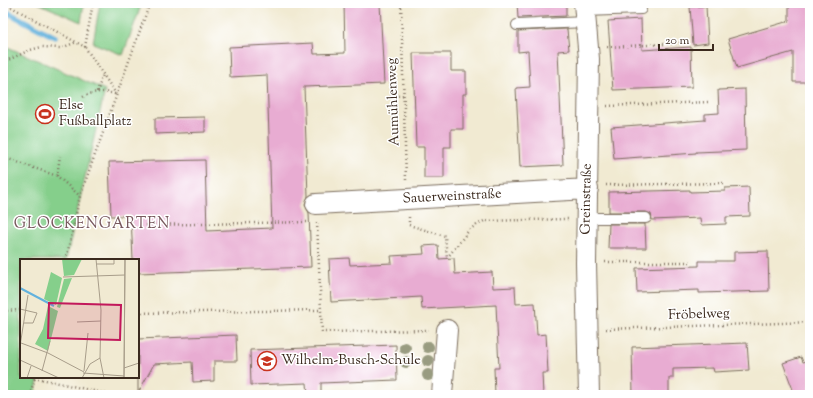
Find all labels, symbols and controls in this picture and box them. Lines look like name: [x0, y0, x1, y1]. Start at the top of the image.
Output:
scale bar: [659, 26, 713, 52]
text: 20 m: [665, 32, 690, 50]
street label: Aumühlenweg: [382, 57, 406, 146]
place label: Else Fußballplatz: [59, 96, 132, 132]
sports icon: Else Fußballplatz: [34, 103, 56, 125]
street label: Greinstraße: [576, 163, 598, 235]
street label: Sauerweinstraße: [402, 184, 502, 210]
district label: GLOCKENGARTEN: [14, 214, 170, 235]
inset map: [20, 259, 139, 378]
street label: Fröbelweg: [668, 304, 730, 326]
school or university icon: Wilhelm-Busch-Schule: [256, 350, 278, 372]
place label: Wilhelm-Busch-Schule: [281, 351, 421, 371]

